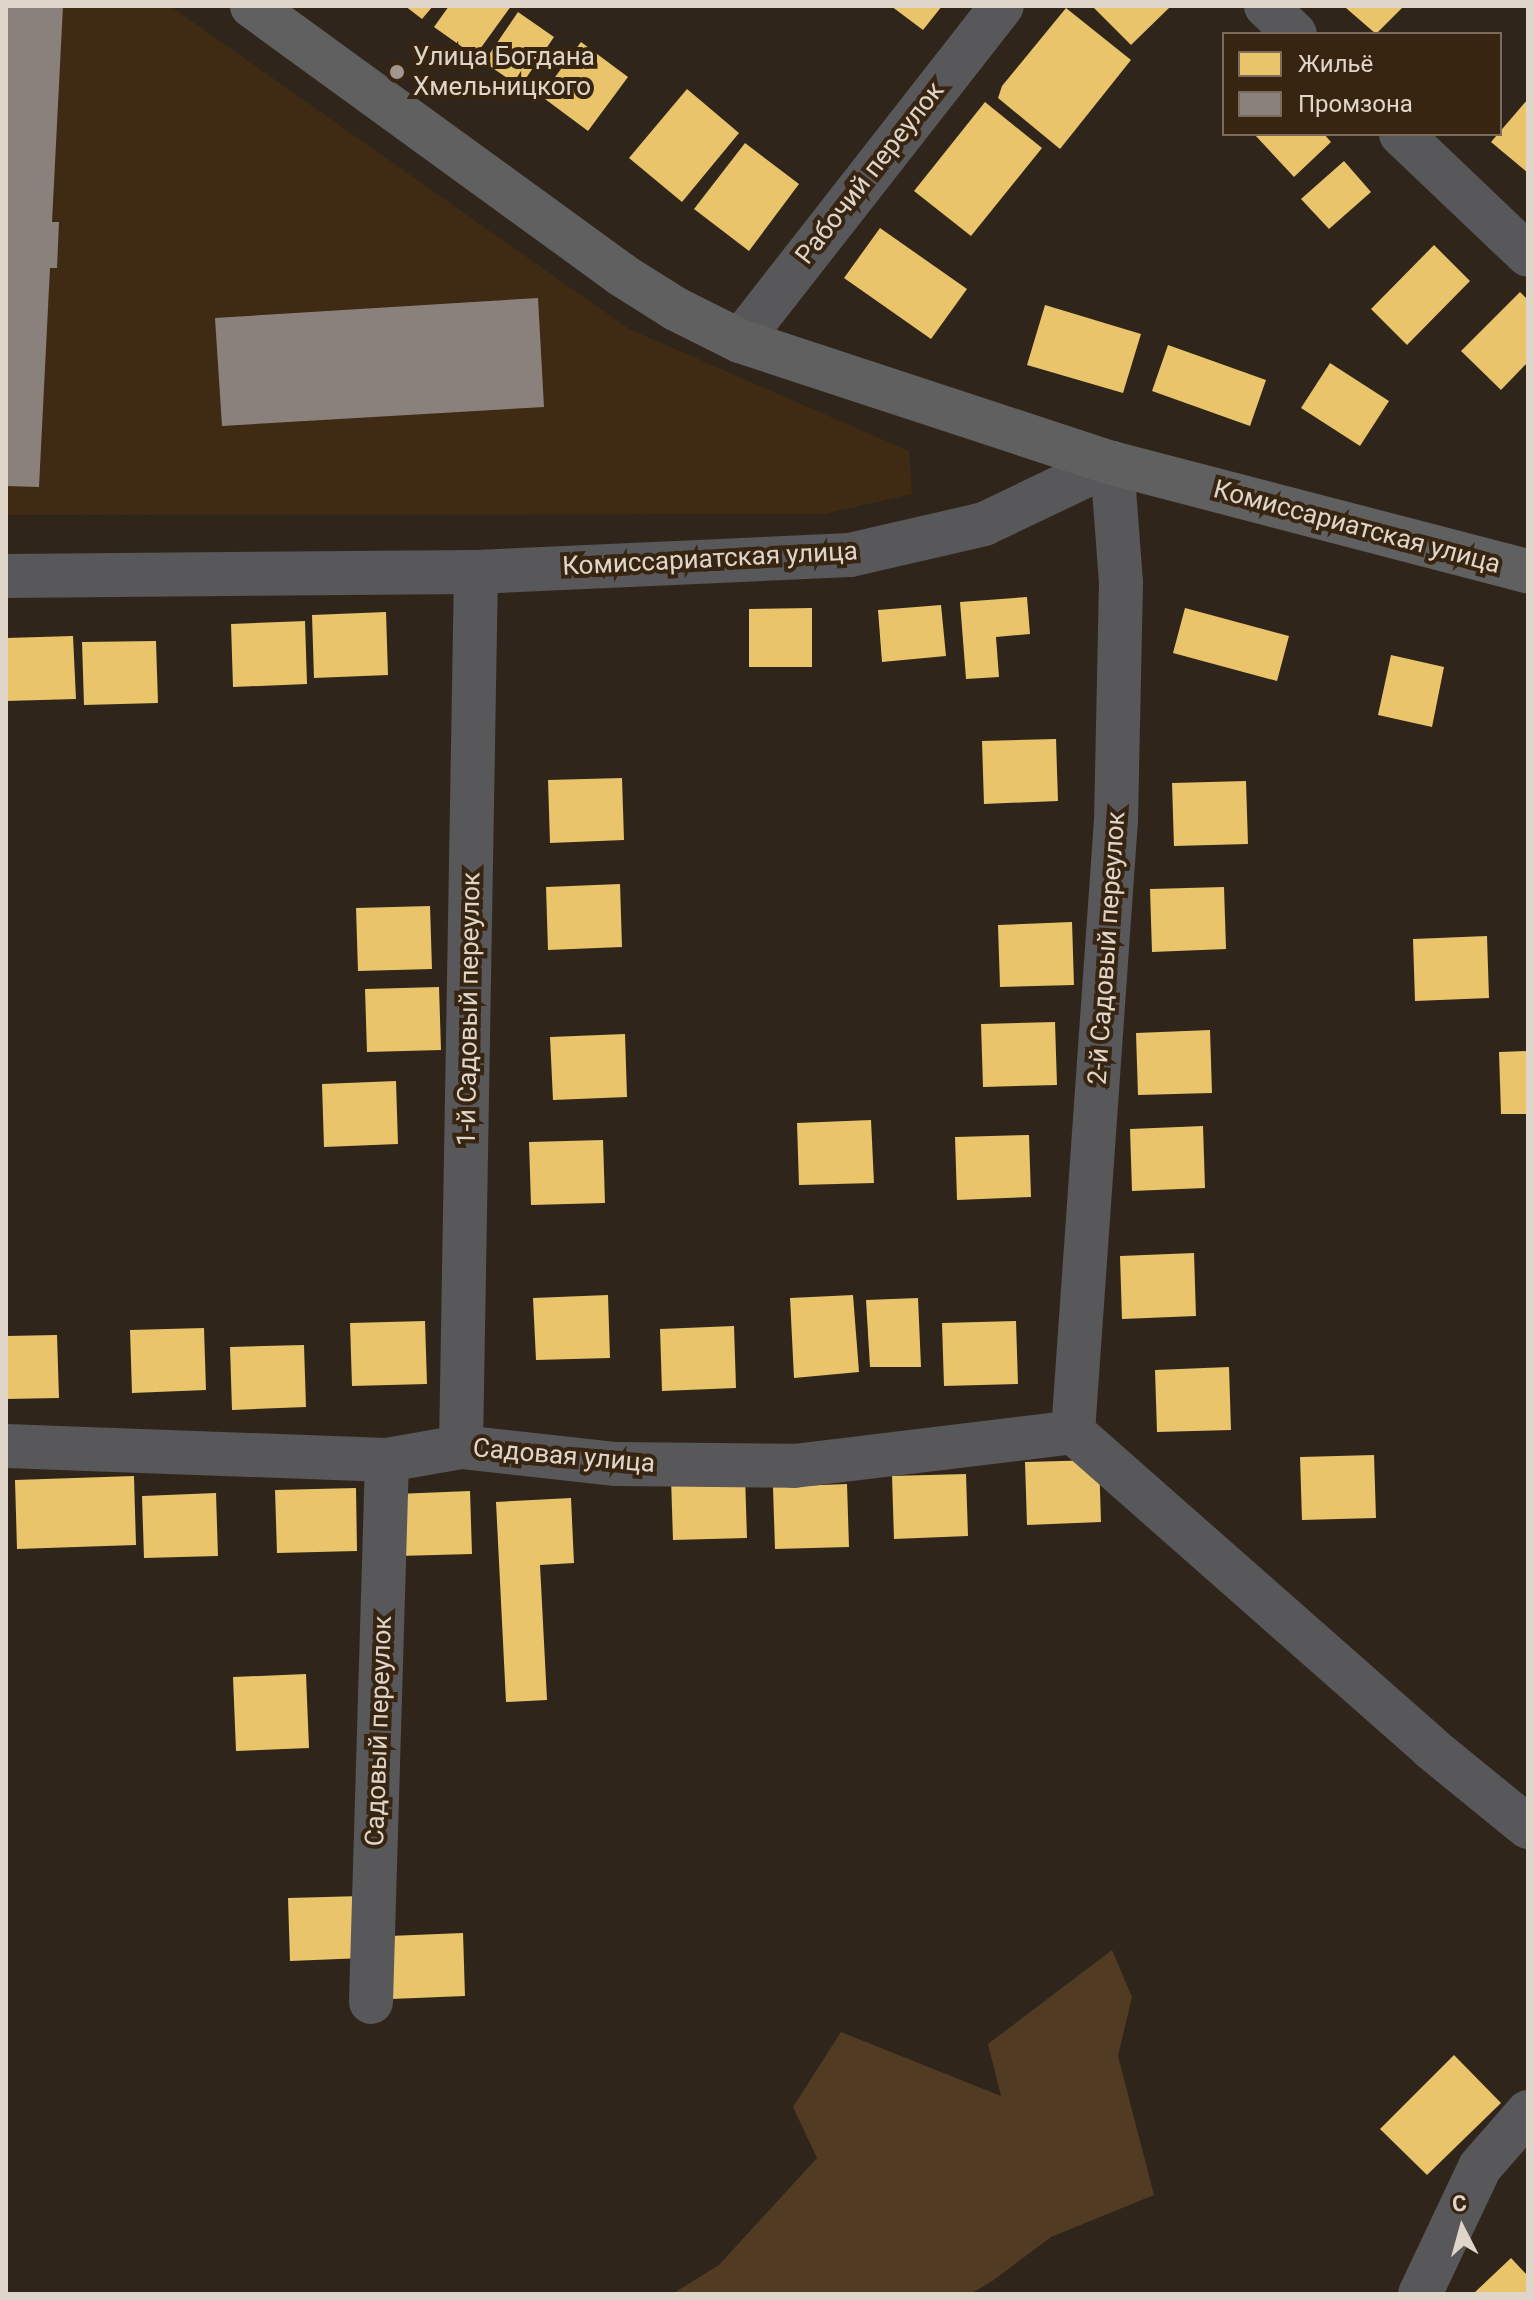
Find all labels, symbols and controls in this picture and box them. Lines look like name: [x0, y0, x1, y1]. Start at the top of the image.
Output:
legend: [1222, 32, 1502, 136]
place label: Улица Богдана Хмельницкого: [413, 41, 595, 102]
text: Жильё: [1298, 50, 1373, 78]
marker: Улица Богдана Хмельницкого: [388, 63, 406, 81]
street label: Рабочий переулок: [789, 76, 951, 270]
text: Промзона: [1298, 90, 1413, 118]
street label: Комиссариатская улица: [1210, 474, 1504, 580]
street label: Комиссариатская улица: [561, 536, 859, 582]
street label: 2-й Садовый переулок: [1082, 810, 1132, 1086]
street label: 1-й Садовый переулок: [451, 872, 487, 1146]
street label: Садовая улица: [472, 1432, 656, 1480]
street label: Садовый переулок: [359, 1615, 399, 1847]
north arrow: [1422, 2188, 1502, 2268]
text: С: [1451, 2190, 1468, 2217]

